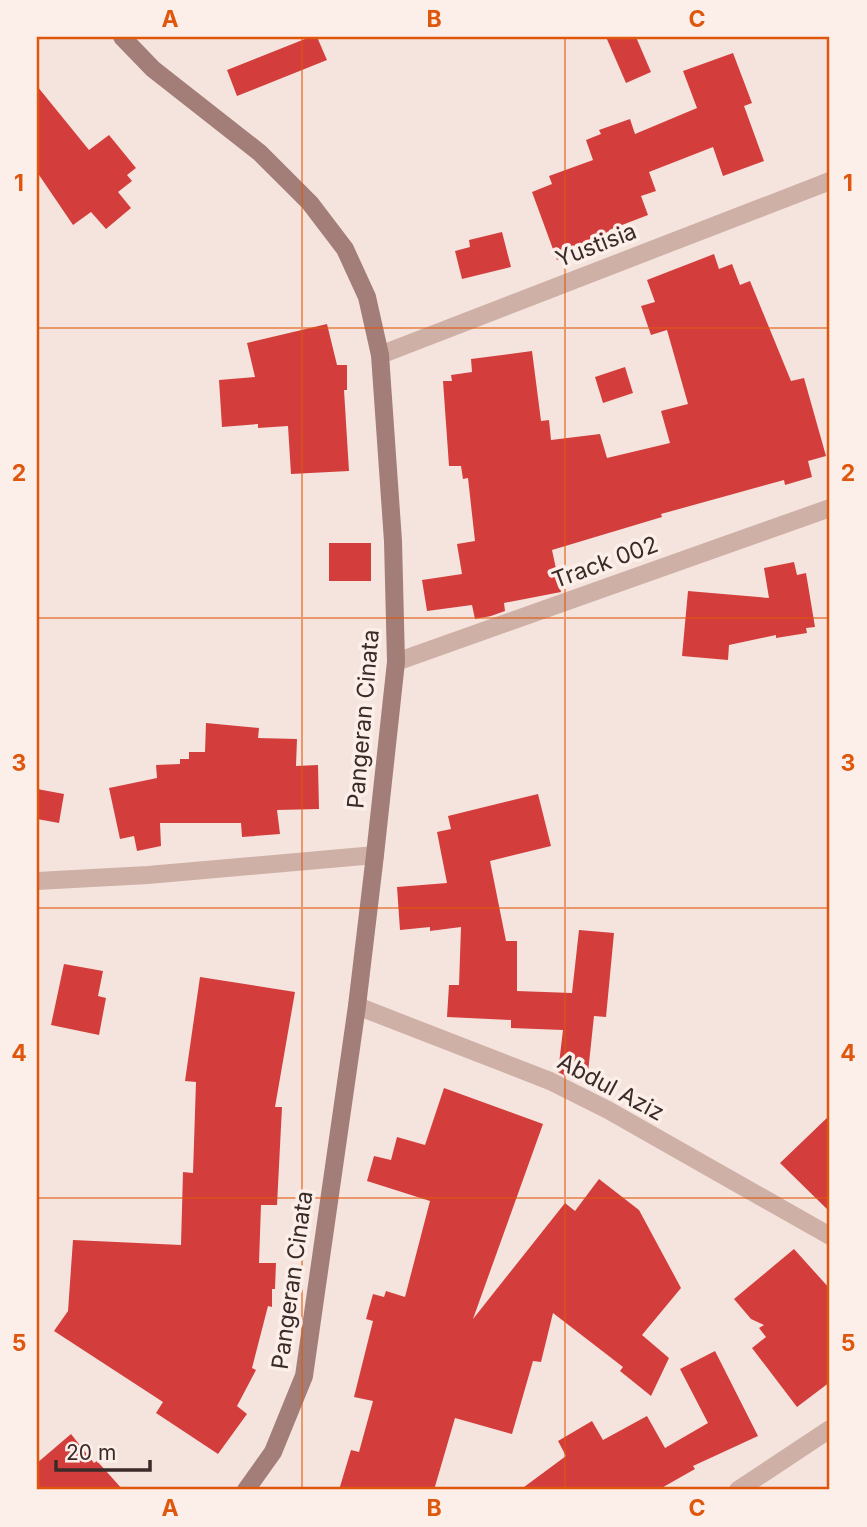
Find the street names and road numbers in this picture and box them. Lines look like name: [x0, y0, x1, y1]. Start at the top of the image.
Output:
street label: Yustisia: [552, 217, 640, 273]
street label: Track 002: [548, 530, 662, 594]
street label: Pangeran Cinata: [341, 628, 385, 810]
street label: Abdul Aziz: [553, 1047, 669, 1127]
street label: Pangeran Cinata: [266, 1189, 318, 1371]

